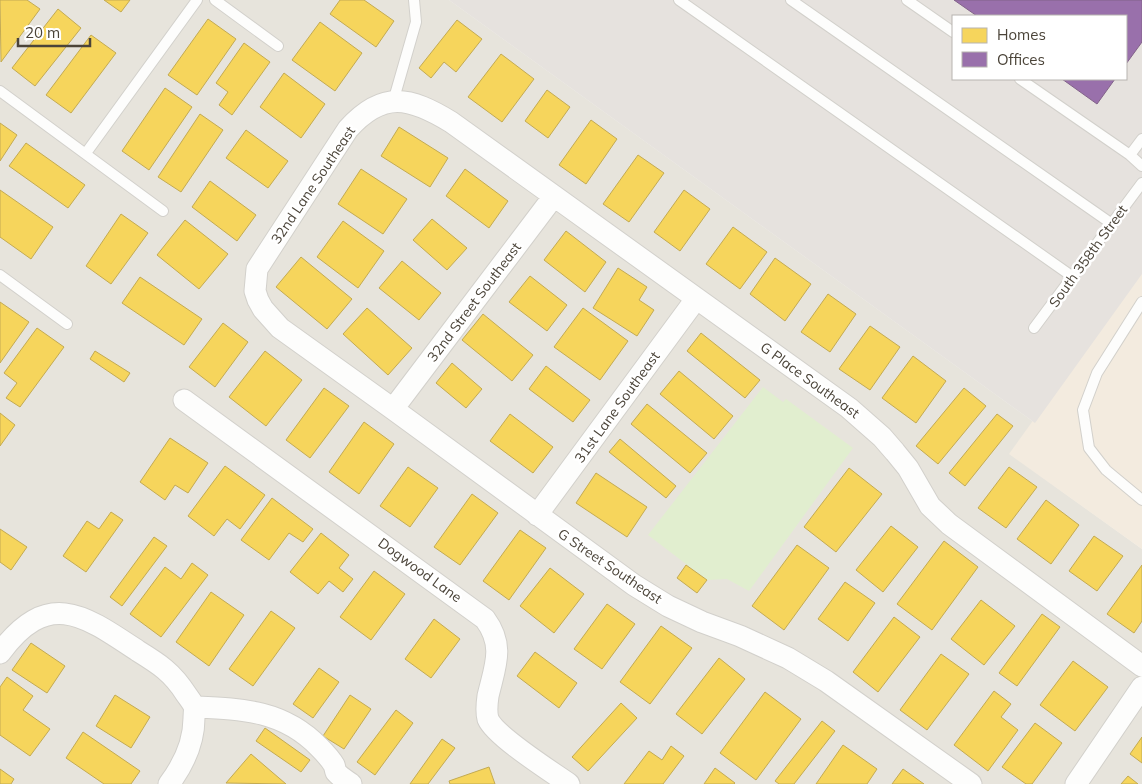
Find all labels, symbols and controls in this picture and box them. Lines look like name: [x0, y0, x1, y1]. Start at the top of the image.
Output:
scale bar: [18, 15, 90, 47]
legend: [952, 15, 1127, 80]
text: 20 m: [25, 23, 60, 42]
text: Homes: [997, 25, 1046, 44]
text: Offices: [997, 50, 1045, 69]
street label: 32nd Lane Southeast: [267, 123, 359, 247]
street label: South 358th Street: [1045, 201, 1131, 311]
street label: 32nd Street Southeast: [423, 239, 525, 365]
street label: G Place Southeast: [757, 338, 863, 422]
street label: 31st Lane Southeast: [571, 348, 664, 466]
street label: G Street Southeast: [554, 524, 666, 608]
street label: Dogwood Lane: [375, 534, 465, 606]

